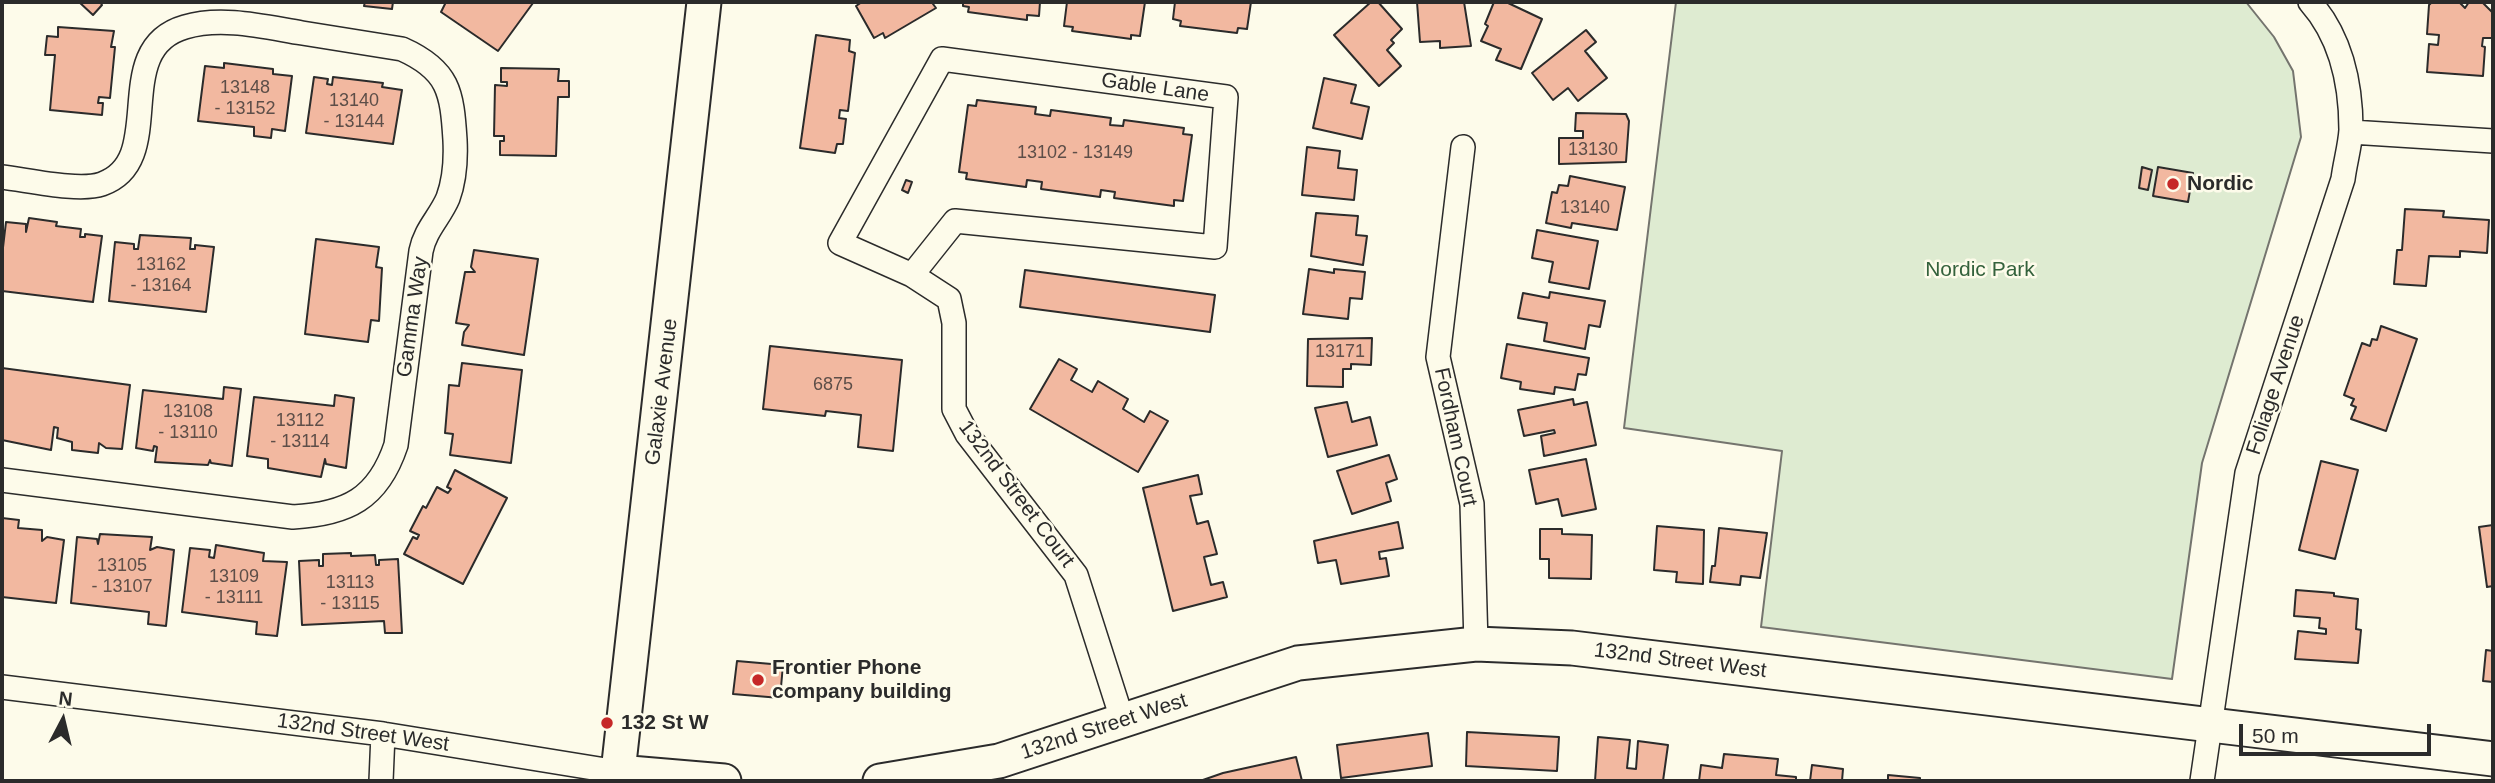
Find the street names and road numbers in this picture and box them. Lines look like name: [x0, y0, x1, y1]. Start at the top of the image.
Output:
street label: Gable Lane: [1099, 68, 1211, 108]
street label: Gamma Way: [392, 255, 434, 379]
street label: Foliage Avenue: [2242, 312, 2310, 458]
street label: Galaxie Avenue: [640, 317, 684, 467]
street label: Fordham Court: [1428, 365, 1482, 509]
street label: 132nd Street Court: [953, 416, 1079, 572]
street label: 132nd Street West: [1592, 638, 1768, 684]
street label: 132nd Street West: [1018, 688, 1190, 766]
street label: 132nd Street West: [275, 708, 451, 758]

